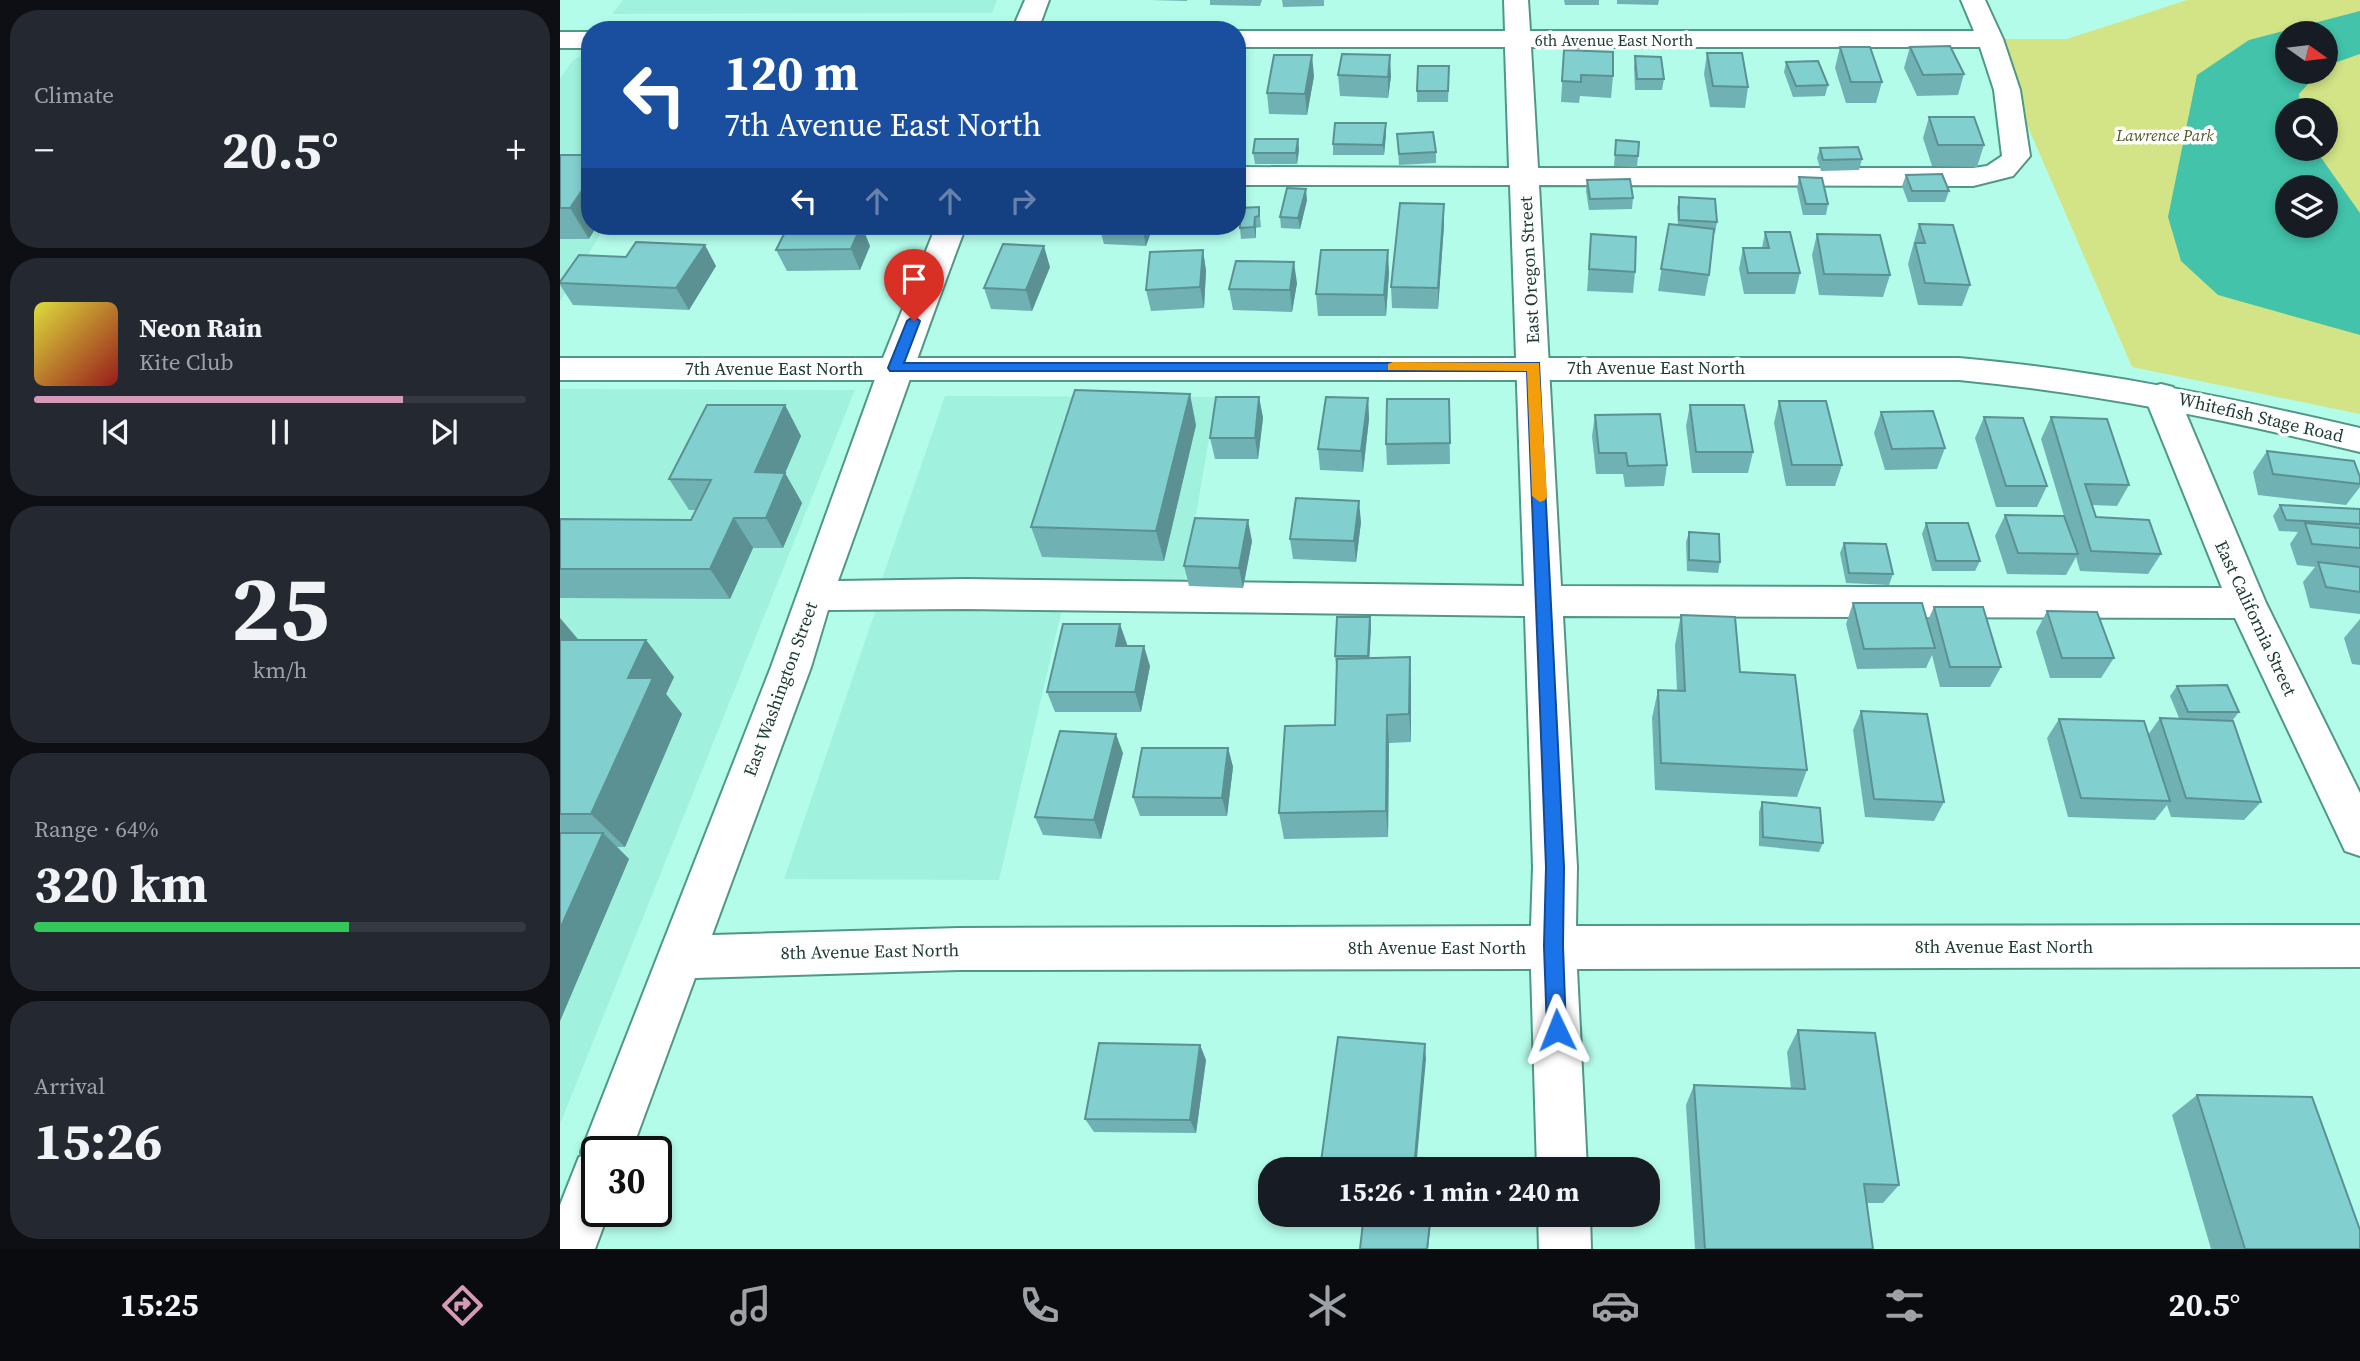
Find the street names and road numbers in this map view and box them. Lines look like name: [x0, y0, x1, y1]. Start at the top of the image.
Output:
street label: 6th Avenue East North: [1535, 29, 1694, 51]
street label: East Oregon Street: [1513, 195, 1545, 344]
street label: 7th Avenue East North: [1567, 355, 1745, 380]
street label: 7th Avenue East North: [685, 356, 863, 381]
street label: Whitefish Stage Road: [2176, 386, 2346, 448]
street label: East California Street: [2209, 536, 2303, 700]
street label: East Washington Street: [737, 598, 823, 780]
street label: 8th Avenue East North: [1915, 934, 2093, 959]
street label: 8th Avenue East North: [1348, 935, 1526, 960]
street label: 8th Avenue East North: [781, 937, 960, 965]

